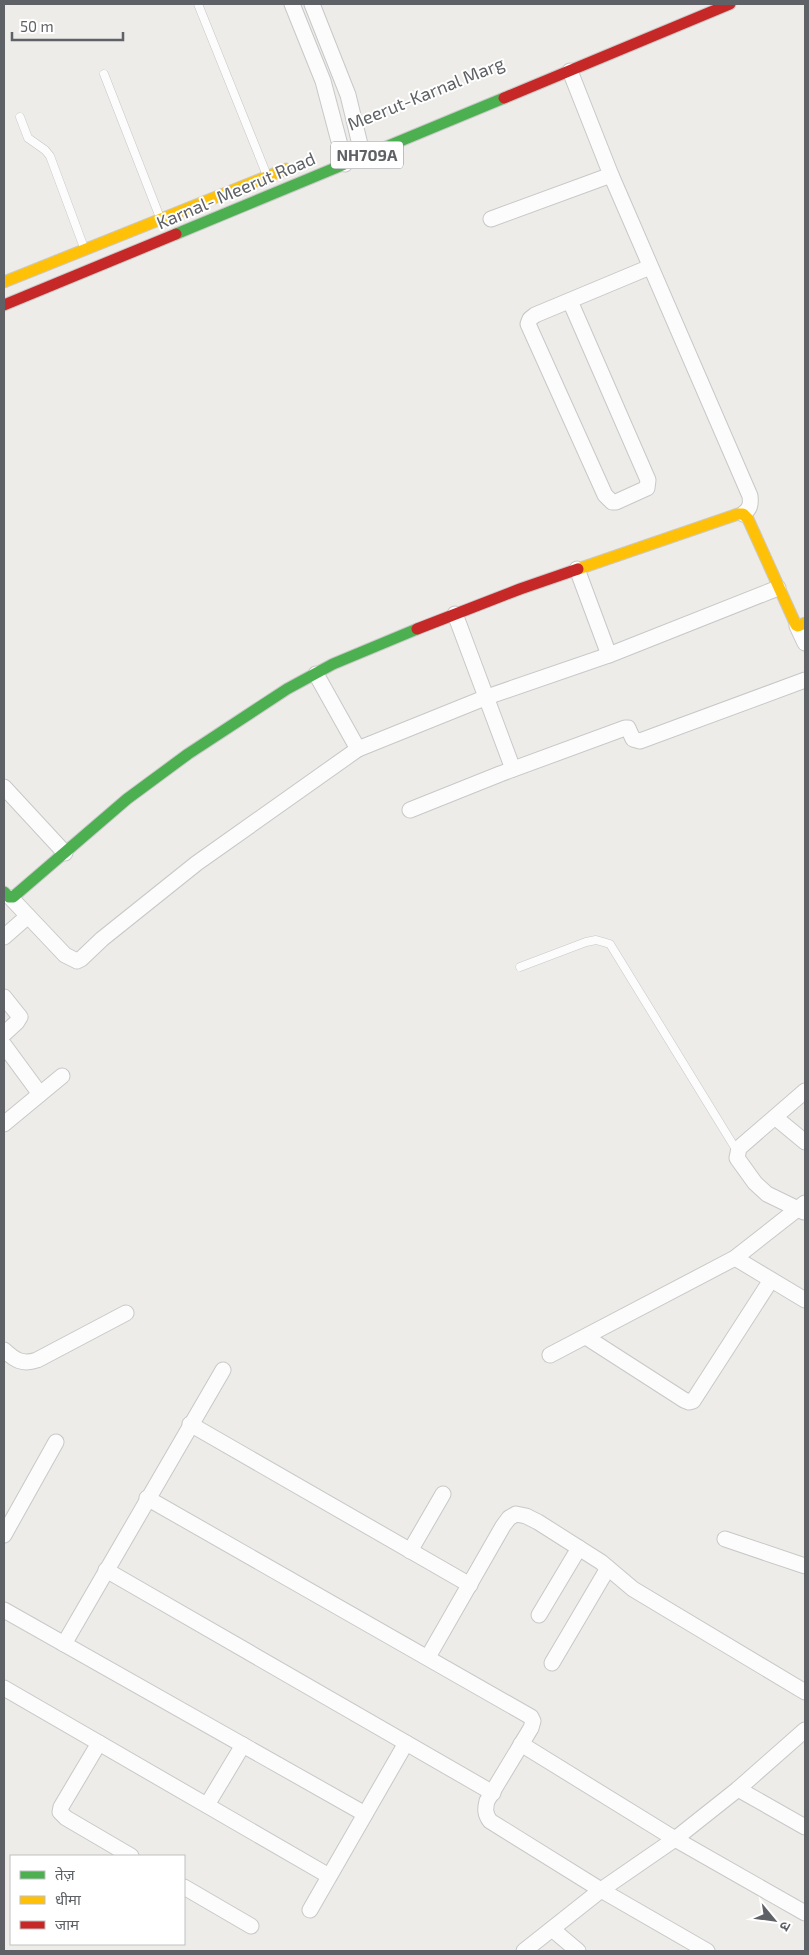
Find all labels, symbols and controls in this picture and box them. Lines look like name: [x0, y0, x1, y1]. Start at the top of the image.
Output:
scale bar: [12, 10, 124, 42]
text: 50 m: [20, 17, 54, 35]
street label: Meerut-Karnal Marg: [344, 52, 507, 135]
road number: NH709A: [331, 142, 403, 168]
street label: Karnal- Meerut Road: [153, 147, 318, 233]
legend: [10, 1855, 185, 1945]
text: तेज़: [55, 1865, 76, 1883]
text: धीमा: [55, 1890, 82, 1908]
north arrow: [749, 1895, 799, 1945]
text: जाम: [55, 1915, 80, 1933]
text: उ: [776, 1919, 795, 1935]

